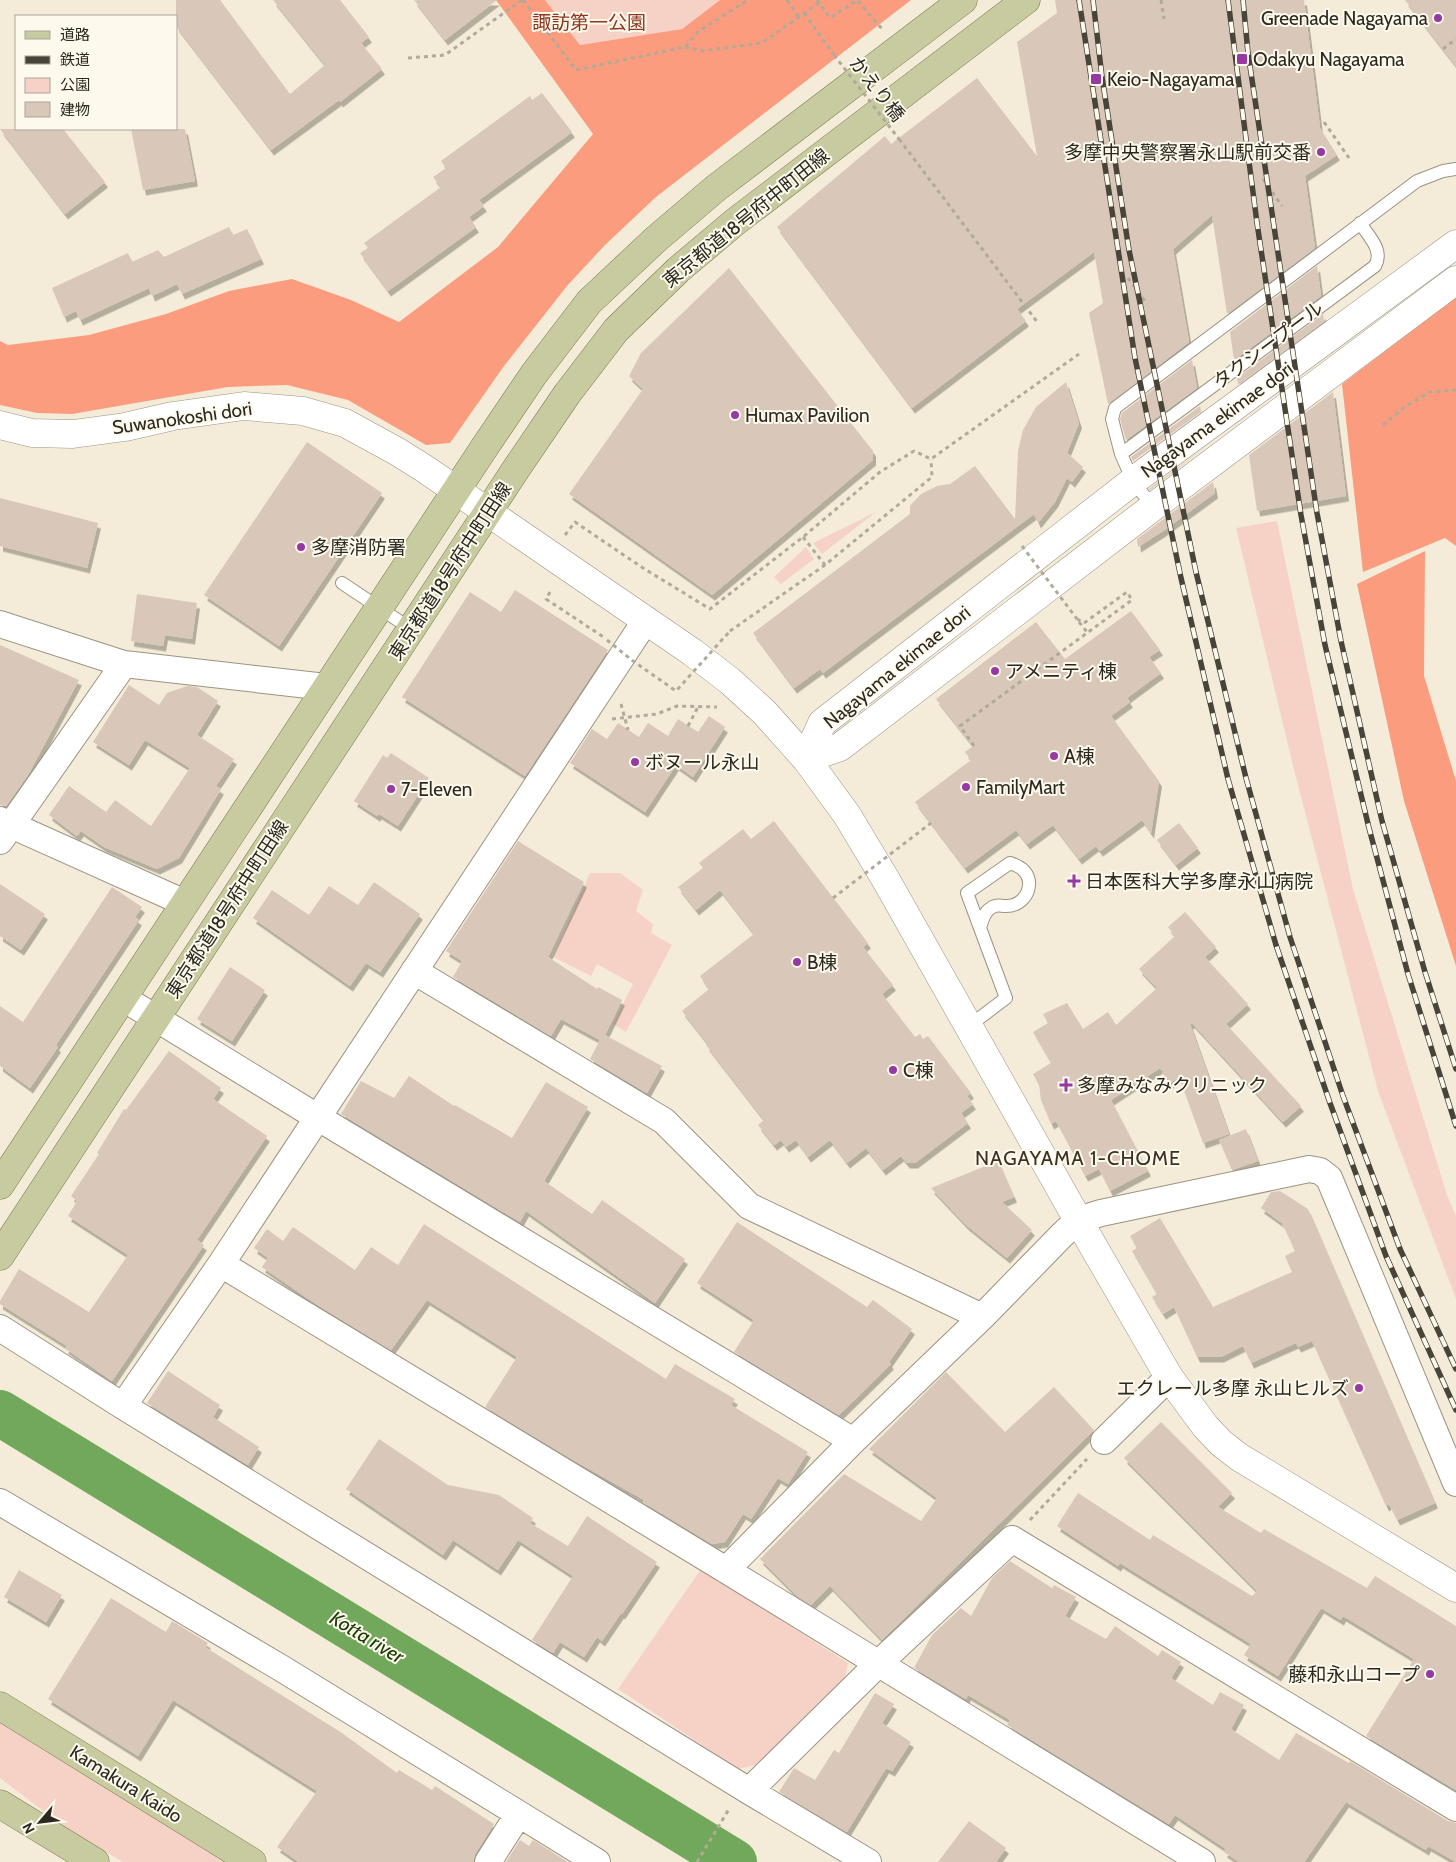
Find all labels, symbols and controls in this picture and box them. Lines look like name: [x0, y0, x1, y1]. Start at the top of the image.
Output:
place label: Greenade Nagayama: [1261, 7, 1428, 30]
park label: 諏訪第一公園: [532, 11, 646, 34]
marker: Greenade Nagayama: [1432, 12, 1444, 24]
legend: [15, 15, 178, 130]
text: 道路: [60, 26, 90, 44]
place label: Odakyu Nagayama: [1253, 48, 1404, 71]
text: 鉄道: [60, 51, 90, 69]
street label: かえり橋: [845, 52, 909, 126]
marker: Odakyu Nagayama: [1235, 52, 1249, 66]
place label: Keio-Nagayama: [1107, 68, 1234, 91]
marker: Keio-Nagayama: [1089, 72, 1103, 86]
text: 公園: [60, 76, 90, 94]
text: 建物: [60, 101, 90, 119]
place label: 多摩中央警察署永山駅前交番: [1064, 141, 1311, 164]
street label: 東京都道18号府中町田線: [658, 144, 834, 292]
marker: 多摩中央警察署永山駅前交番: [1315, 146, 1327, 158]
street label: タクシープール: [1208, 296, 1328, 394]
street label: Nagayama ekimae dori: [1137, 357, 1297, 483]
street label: Suwanokoshi dori: [111, 397, 253, 439]
place label: Humax Pavilion: [745, 404, 870, 427]
marker: Humax Pavilion: [729, 409, 741, 421]
street label: 東京都道18号府中町田線: [384, 478, 516, 664]
place label: 多摩消防署: [311, 536, 406, 559]
marker: 多摩消防署: [295, 541, 307, 553]
street label: Nagayama ekimae dori: [819, 601, 975, 733]
place label: アメニティ棟: [1005, 660, 1117, 683]
marker: アメニティ棟: [989, 665, 1001, 677]
place label: A棟: [1064, 745, 1095, 768]
marker: A棟: [1048, 750, 1060, 762]
place label: ボヌール永山: [645, 751, 759, 774]
marker: ボヌール永山: [629, 756, 641, 768]
place label: FamilyMart: [976, 776, 1066, 799]
place label: 7-Eleven: [401, 778, 472, 801]
marker: FamilyMart: [960, 781, 972, 793]
marker: 7-Eleven: [385, 783, 397, 795]
street label: 東京都道18号府中町田線: [161, 816, 293, 1002]
place label: 日本医科大学多摩永山病院: [1085, 870, 1313, 893]
marker: 日本医科大学多摩永山病院: [1067, 874, 1081, 888]
place label: B棟: [807, 951, 837, 974]
marker: B棟: [791, 956, 803, 968]
place label: C棟: [903, 1059, 934, 1082]
marker: C棟: [887, 1064, 899, 1076]
place label: 多摩みなみクリニック: [1077, 1074, 1267, 1097]
marker: 多摩みなみクリニック: [1059, 1078, 1073, 1092]
district label: NAGAYAMA 1-CHOME: [975, 1146, 1181, 1170]
place label: エクレール多摩 永山ヒルズ: [1117, 1377, 1349, 1400]
marker: エクレール多摩 永山ヒルズ: [1353, 1382, 1365, 1394]
water label: Kotta river: [326, 1606, 409, 1669]
place label: 藤和永山コープ: [1288, 1663, 1420, 1686]
marker: 藤和永山コープ: [1424, 1668, 1436, 1680]
street label: Kamakura Kaido: [66, 1740, 186, 1828]
north arrow: [15, 1797, 65, 1847]
text: N: [18, 1820, 39, 1837]

